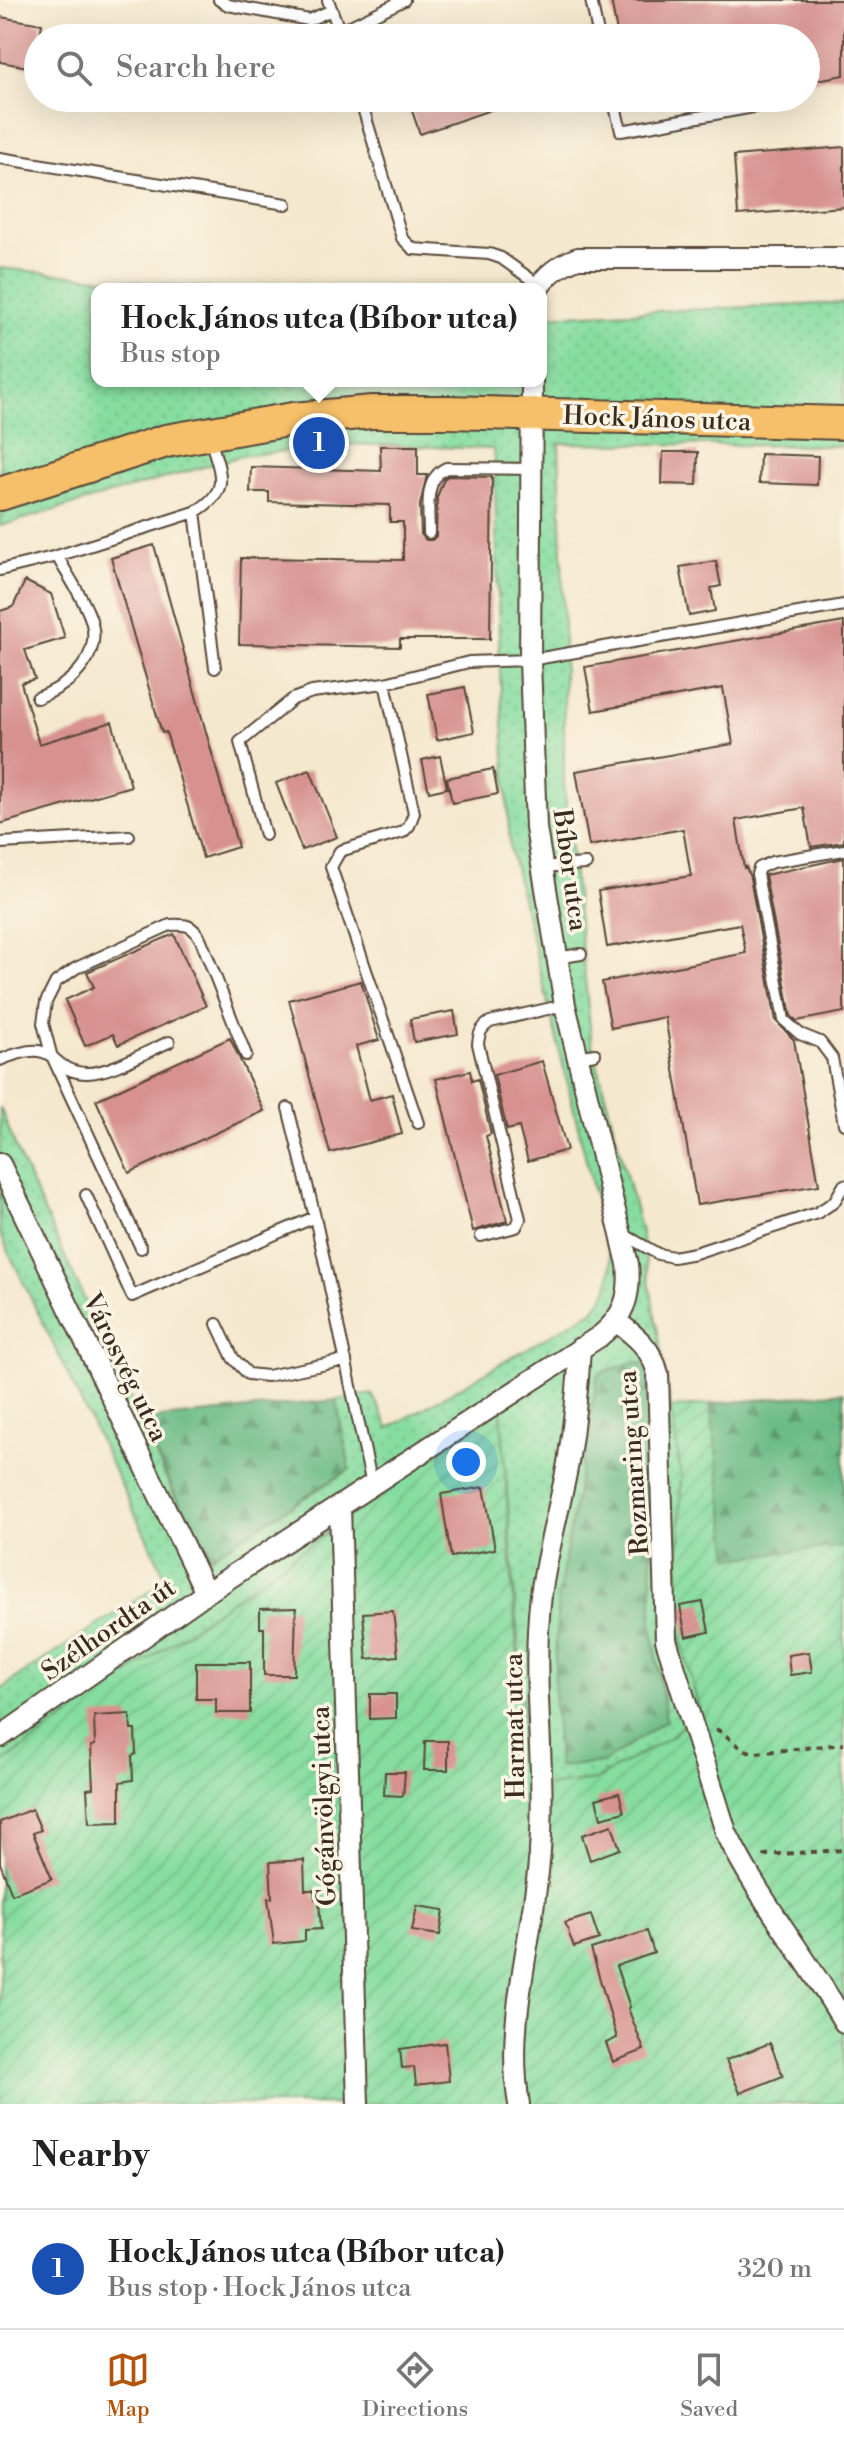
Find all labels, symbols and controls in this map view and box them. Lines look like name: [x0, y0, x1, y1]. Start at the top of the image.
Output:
search box: [24, 24, 820, 112]
icon: search: [52, 46, 96, 90]
text: Search here: [116, 49, 276, 87]
popup: [91, 283, 547, 387]
text: Hock János utca (Bíbor utca): [121, 300, 517, 338]
text: Bus stop: [121, 338, 221, 370]
street label: Hock János utca: [562, 400, 753, 438]
pin: 1: [293, 413, 345, 473]
street label: Bíbor utca: [545, 806, 595, 934]
street label: Városvég utca: [75, 1287, 175, 1448]
street label: Rozmaring utca: [612, 1368, 656, 1557]
your location: [446, 1442, 486, 1482]
street label: Szélhordta út: [35, 1572, 182, 1688]
street label: Harmat utca: [498, 1652, 532, 1799]
street label: Gógánvölgyi utca: [304, 1704, 343, 1907]
text: Nearby: [32, 2135, 150, 2177]
text: Hock János utca (Bíbor utca): [108, 2234, 504, 2272]
text: 1: [52, 2253, 64, 2285]
text: 320 m: [737, 2253, 812, 2285]
text: Bus stop · Hock János utca: [108, 2272, 412, 2304]
tab: Map: [106, 2348, 150, 2423]
tab: Directions: [362, 2348, 468, 2423]
tab: Saved: [680, 2348, 738, 2423]

